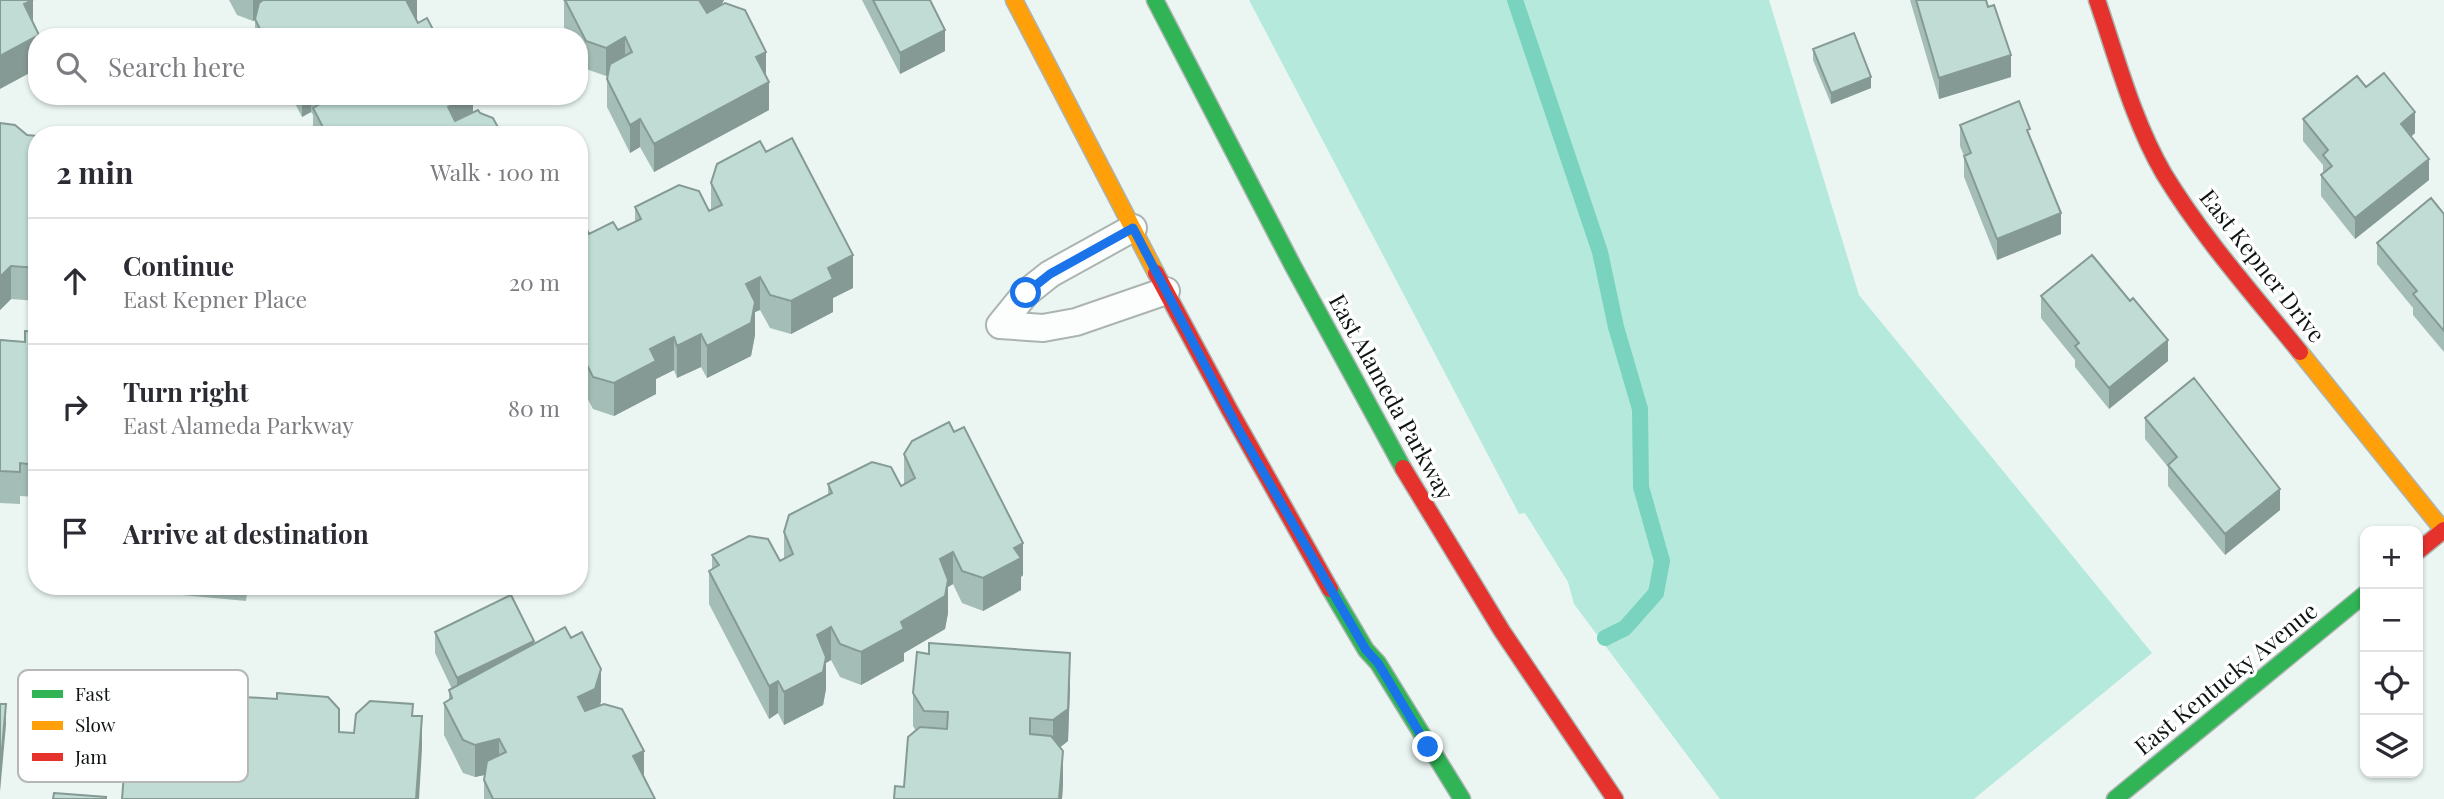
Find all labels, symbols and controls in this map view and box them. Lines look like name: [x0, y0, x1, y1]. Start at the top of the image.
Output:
search box: [28, 28, 588, 105]
icon: search: [52, 48, 90, 86]
text: Search here: [108, 49, 245, 84]
text: 2 min: [56, 152, 133, 192]
text: Walk · 100 m: [430, 156, 560, 187]
street label: East Kepner Drive: [2194, 182, 2333, 348]
text: Continue: [123, 248, 234, 283]
icon: ahead: [56, 262, 94, 300]
text: 20 m: [509, 266, 560, 297]
route start: [1010, 277, 1041, 308]
text: East Kepner Place: [123, 283, 307, 314]
street label: East Alameda Parkway: [1323, 288, 1462, 505]
text: Turn right: [123, 374, 249, 409]
icon: right: [56, 388, 94, 426]
text: 80 m: [508, 392, 560, 423]
text: East Alameda Parkway: [123, 409, 354, 440]
icon: arrive: [56, 514, 94, 552]
text: Arrive at destination: [123, 516, 369, 551]
map controls: [2360, 526, 2423, 778]
button: +: [2360, 526, 2423, 589]
button: −: [2360, 589, 2423, 652]
street label: East Kentucky Avenue: [2127, 594, 2323, 761]
button: locate: [2360, 652, 2423, 715]
legend: [18, 670, 248, 782]
text: Fast: [75, 680, 111, 706]
text: Slow: [75, 711, 116, 737]
button: layers: [2360, 715, 2423, 778]
route end: [1412, 731, 1443, 762]
text: Jam: [74, 743, 107, 769]

